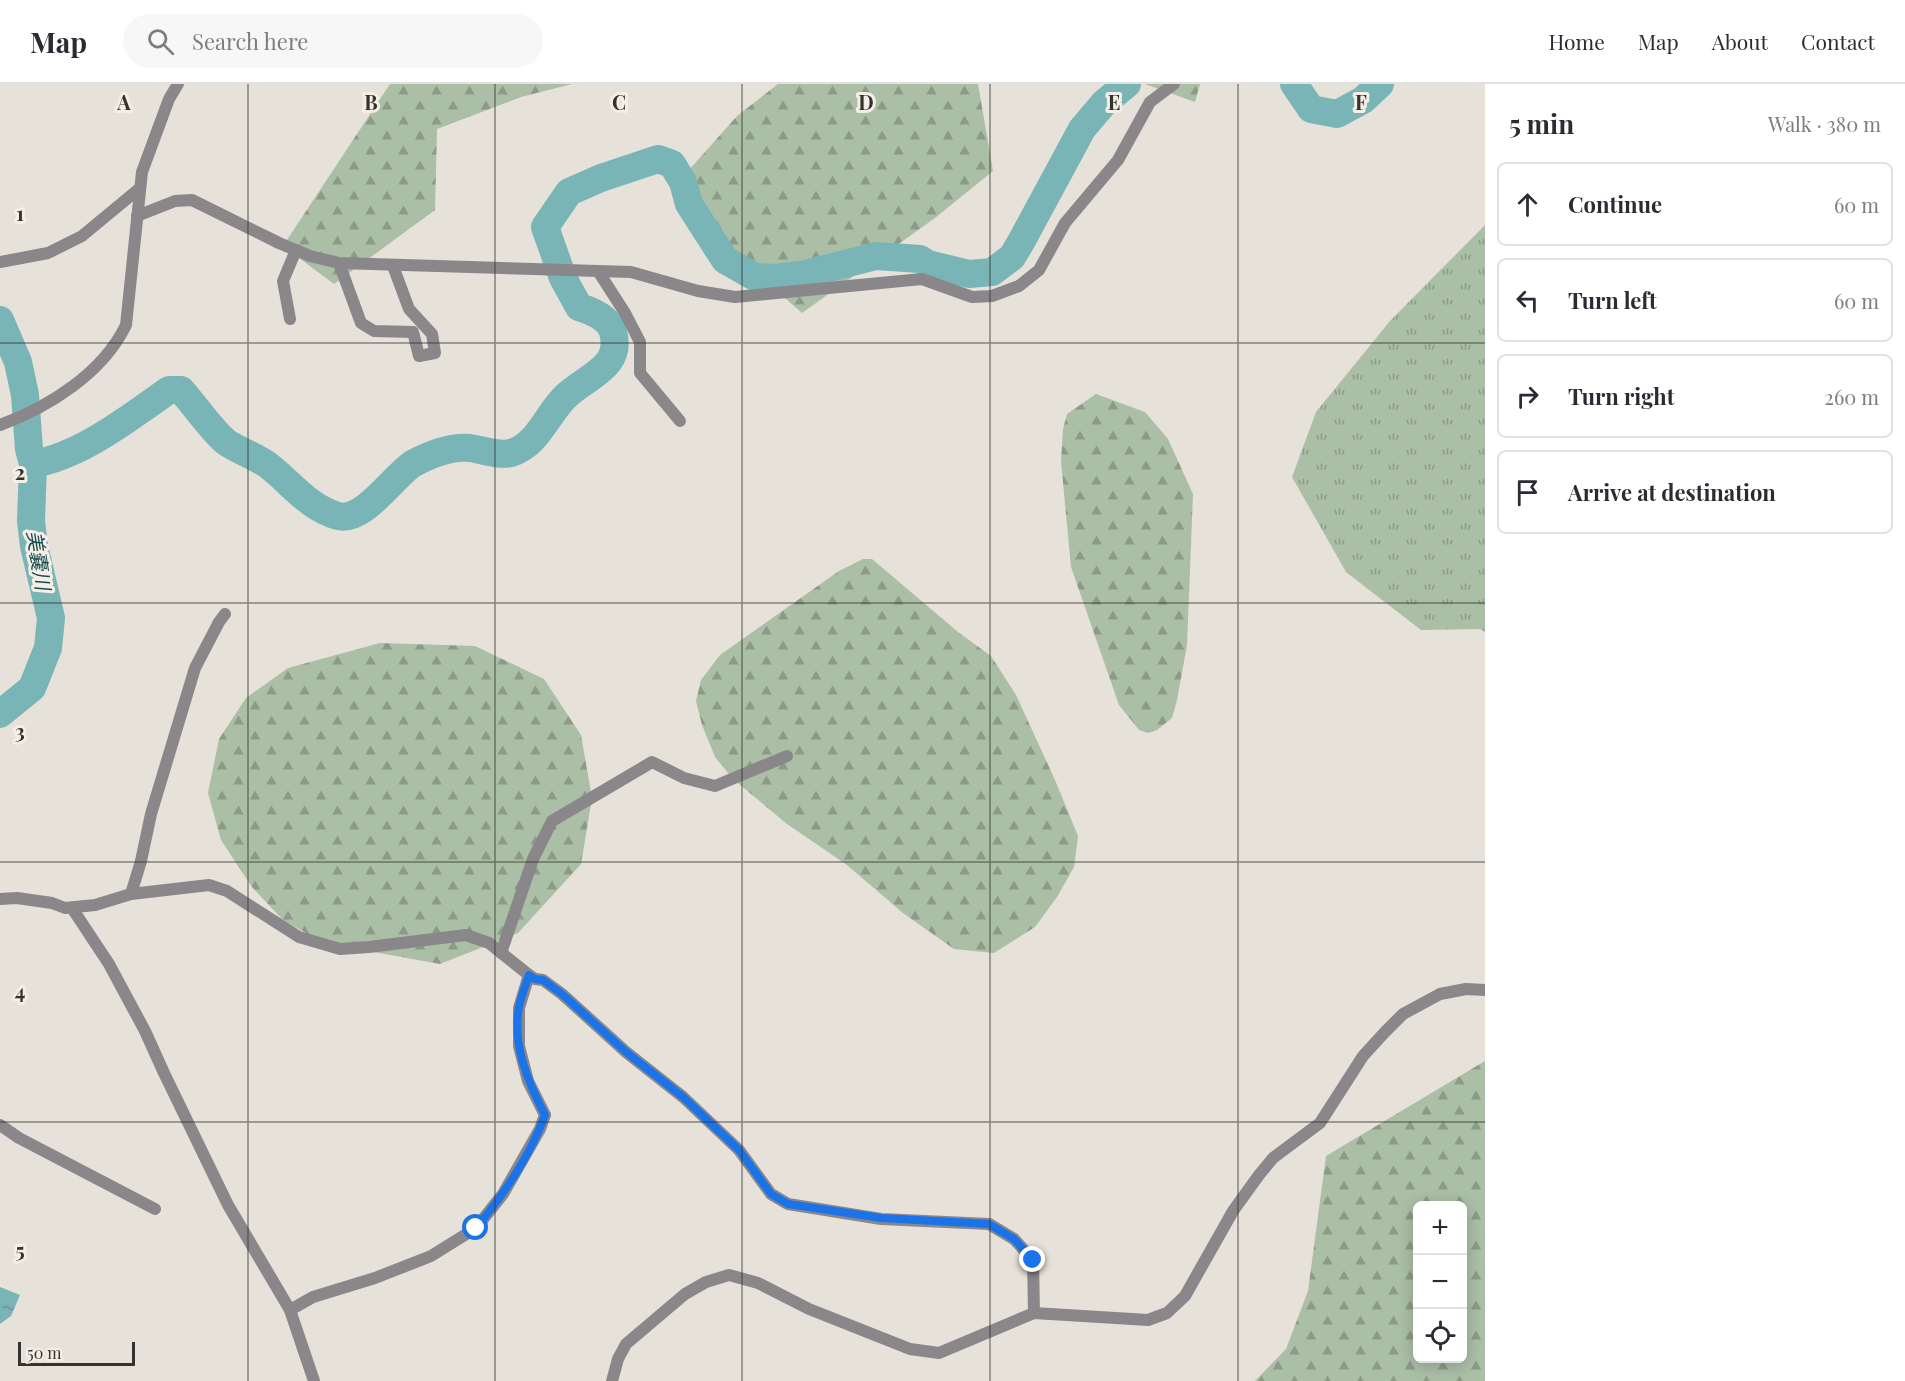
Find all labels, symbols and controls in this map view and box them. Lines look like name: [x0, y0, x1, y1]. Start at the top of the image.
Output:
search box: [123, 14, 543, 68]
text: Map: [30, 23, 87, 60]
icon: search: [144, 25, 177, 58]
text: Search here: [192, 26, 308, 56]
text: Home: [1549, 27, 1605, 55]
text: Map: [1638, 27, 1679, 55]
text: About: [1712, 27, 1768, 55]
text: Contact: [1801, 27, 1875, 55]
text: A: [116, 88, 131, 115]
text: B: [364, 88, 378, 115]
text: C: [612, 88, 626, 115]
text: D: [858, 88, 874, 115]
text: E: [1108, 88, 1120, 115]
text: F: [1355, 88, 1367, 115]
text: 5 min: [1509, 106, 1574, 141]
text: Walk · 380 m: [1768, 110, 1881, 137]
icon: ahead: [1511, 188, 1544, 221]
text: Continue: [1568, 189, 1662, 219]
text: 60 m: [1834, 191, 1879, 218]
text: 1: [16, 199, 24, 226]
icon: left: [1511, 284, 1544, 317]
text: Turn left: [1568, 285, 1657, 315]
text: 60 m: [1834, 287, 1879, 314]
icon: right: [1511, 380, 1544, 413]
text: Turn right: [1568, 381, 1674, 411]
text: 260 m: [1824, 383, 1879, 410]
text: 2: [15, 458, 25, 485]
icon: arrive: [1511, 476, 1544, 509]
text: Arrive at destination: [1568, 477, 1776, 507]
water label: 美嚢川: [22, 528, 58, 594]
text: 3: [15, 717, 25, 744]
text: 4: [15, 977, 25, 1004]
map controls: [1413, 1201, 1467, 1363]
button: +: [1413, 1201, 1467, 1255]
route start: [462, 1214, 488, 1240]
text: 5: [15, 1236, 25, 1263]
route end: [1019, 1246, 1045, 1272]
button: −: [1413, 1255, 1467, 1309]
button: locate: [1413, 1309, 1467, 1363]
scale bar: [18, 1339, 135, 1366]
text: 50 m: [27, 1342, 61, 1363]

